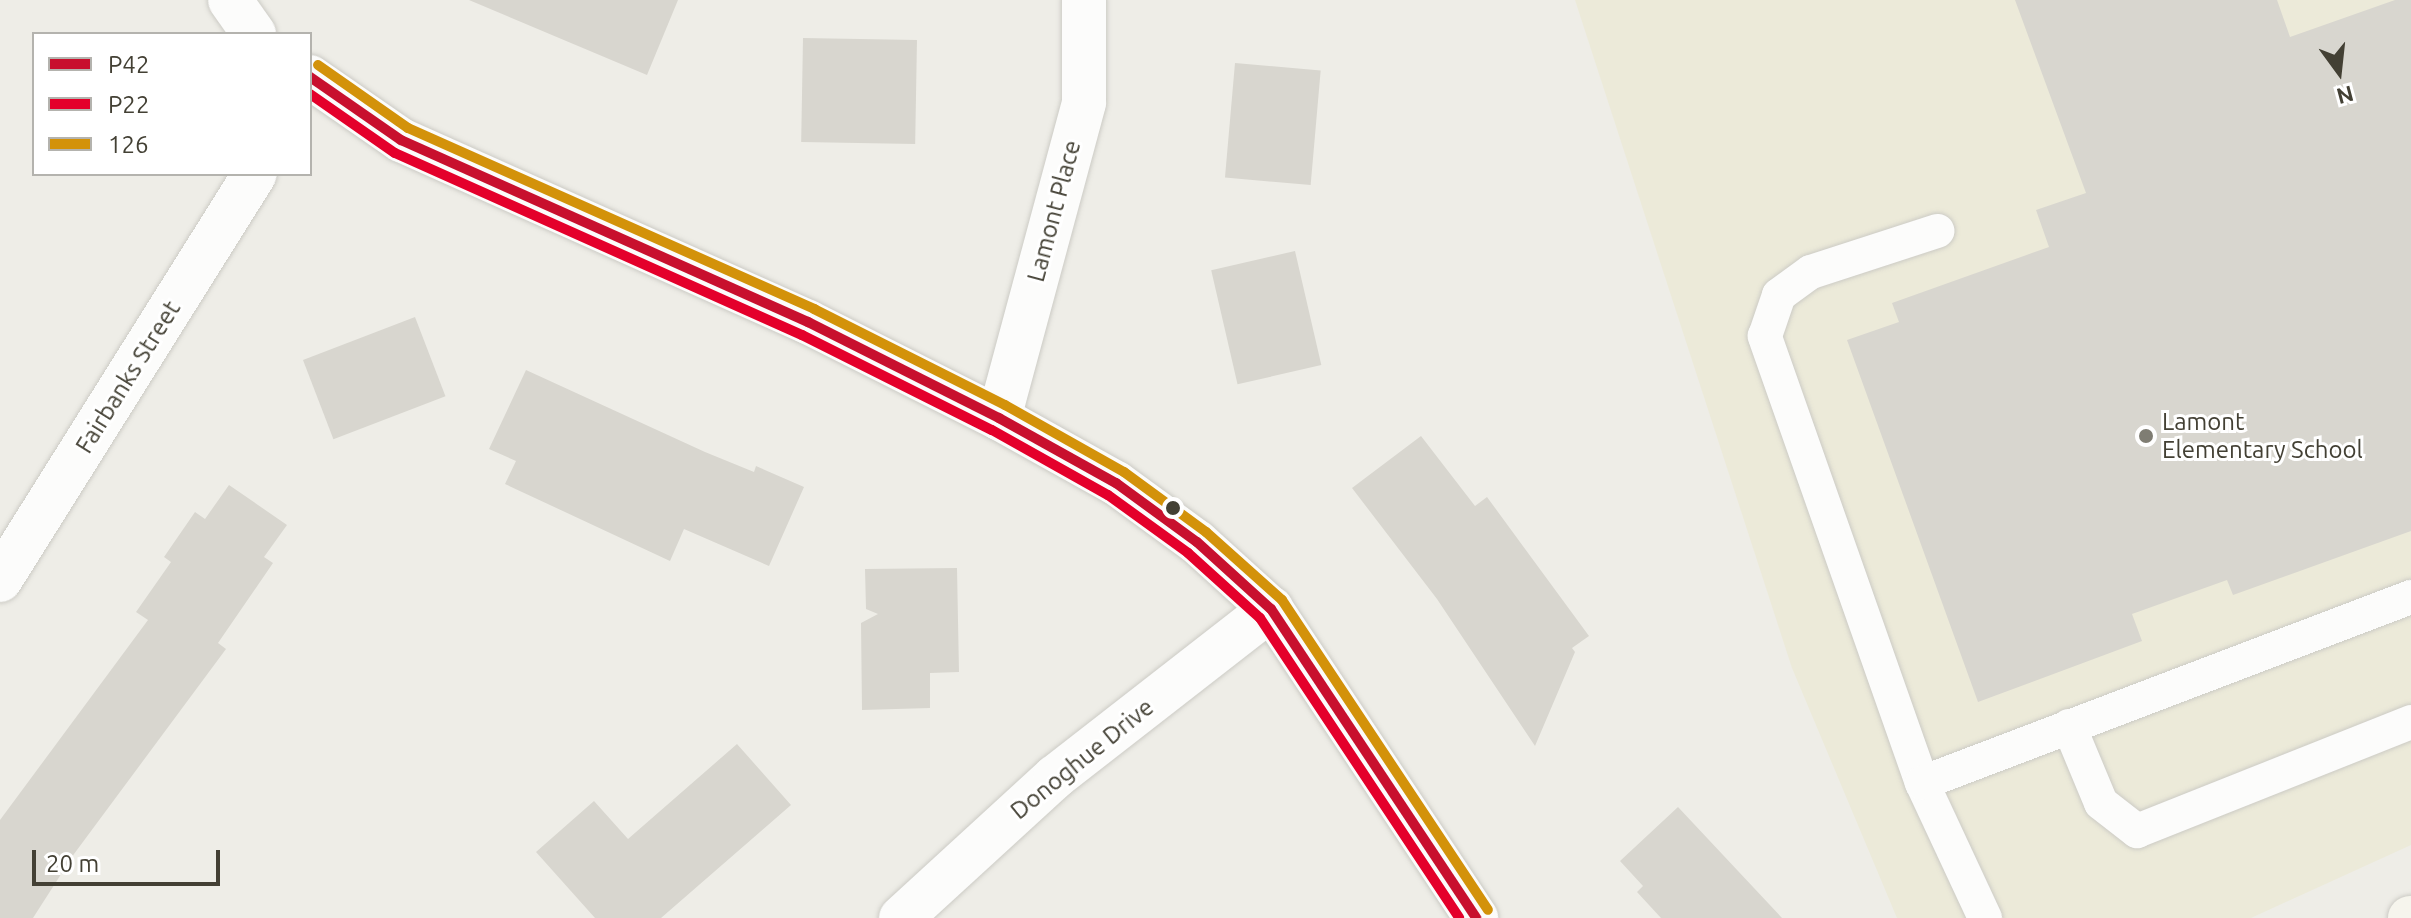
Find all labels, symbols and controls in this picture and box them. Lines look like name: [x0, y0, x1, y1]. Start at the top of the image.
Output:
legend: [32, 32, 312, 176]
north arrow: [2299, 32, 2379, 112]
text: P42: [108, 51, 149, 78]
text: N: [2334, 81, 2357, 110]
text: P22: [108, 91, 149, 118]
text: 126: [108, 131, 149, 158]
street label: Lamont Place: [1021, 137, 1087, 285]
street label: Fairbanks Street: [70, 296, 186, 458]
place label: Lamont Elementary School: [2162, 408, 2363, 464]
marker: Lamont Elementary School: [2137, 427, 2155, 445]
unlabelled marker: [1165, 500, 1181, 516]
street label: Donoghue Drive: [1005, 693, 1159, 825]
scale bar: [36, 834, 224, 884]
text: 20 m: [46, 850, 99, 877]

